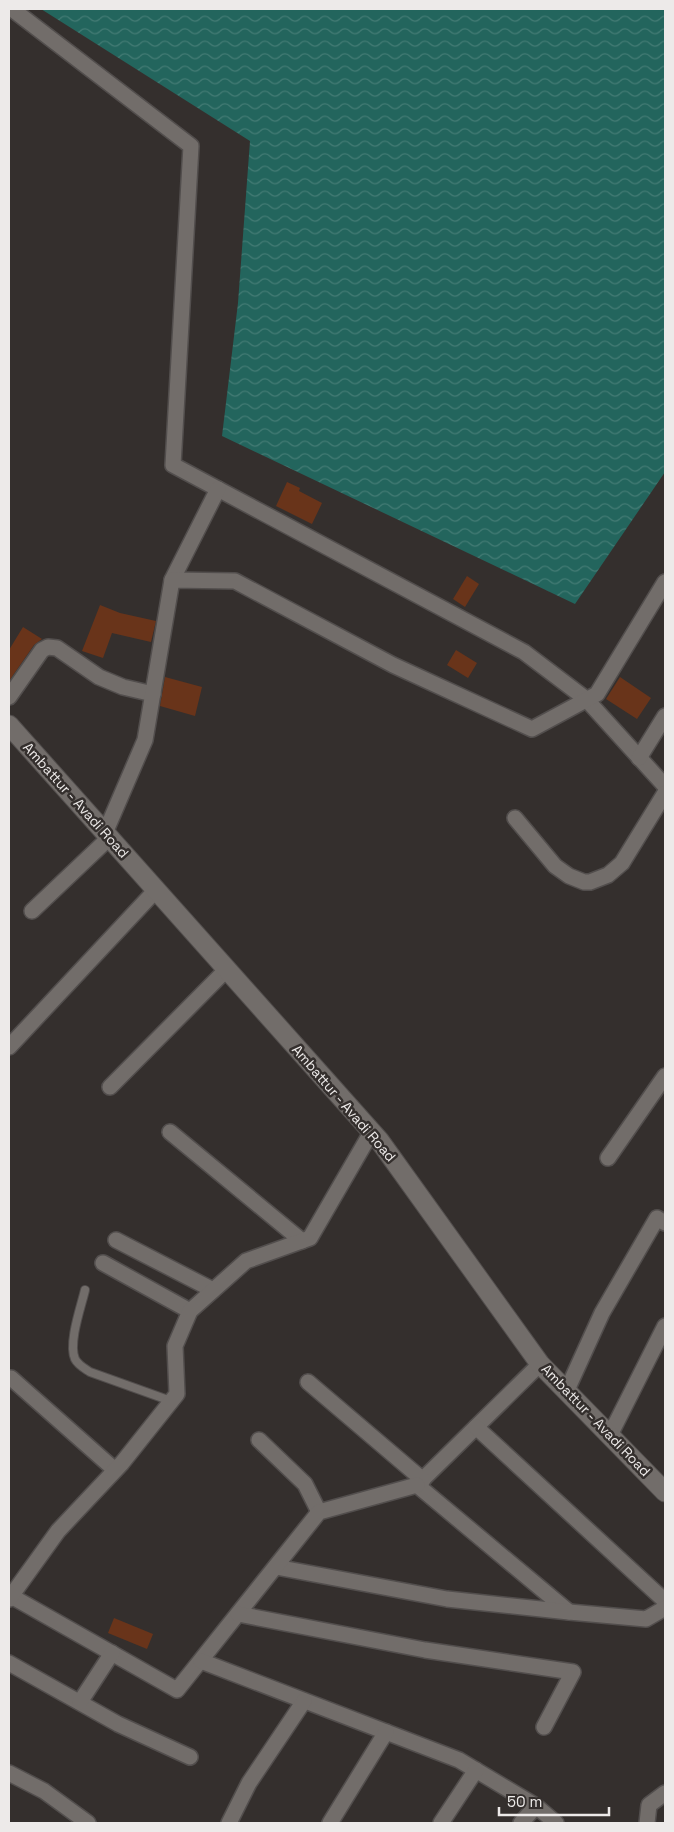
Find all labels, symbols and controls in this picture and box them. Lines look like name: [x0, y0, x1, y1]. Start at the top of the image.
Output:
street label: Ambattur - Avadi Road: [19, 738, 133, 862]
street label: Ambattur - Avadi Road: [288, 1041, 400, 1165]
street label: Ambattur - Avadi Road: [538, 1360, 654, 1480]
scale bar: [499, 1784, 609, 1816]
text: 50 m: [507, 1792, 542, 1811]

